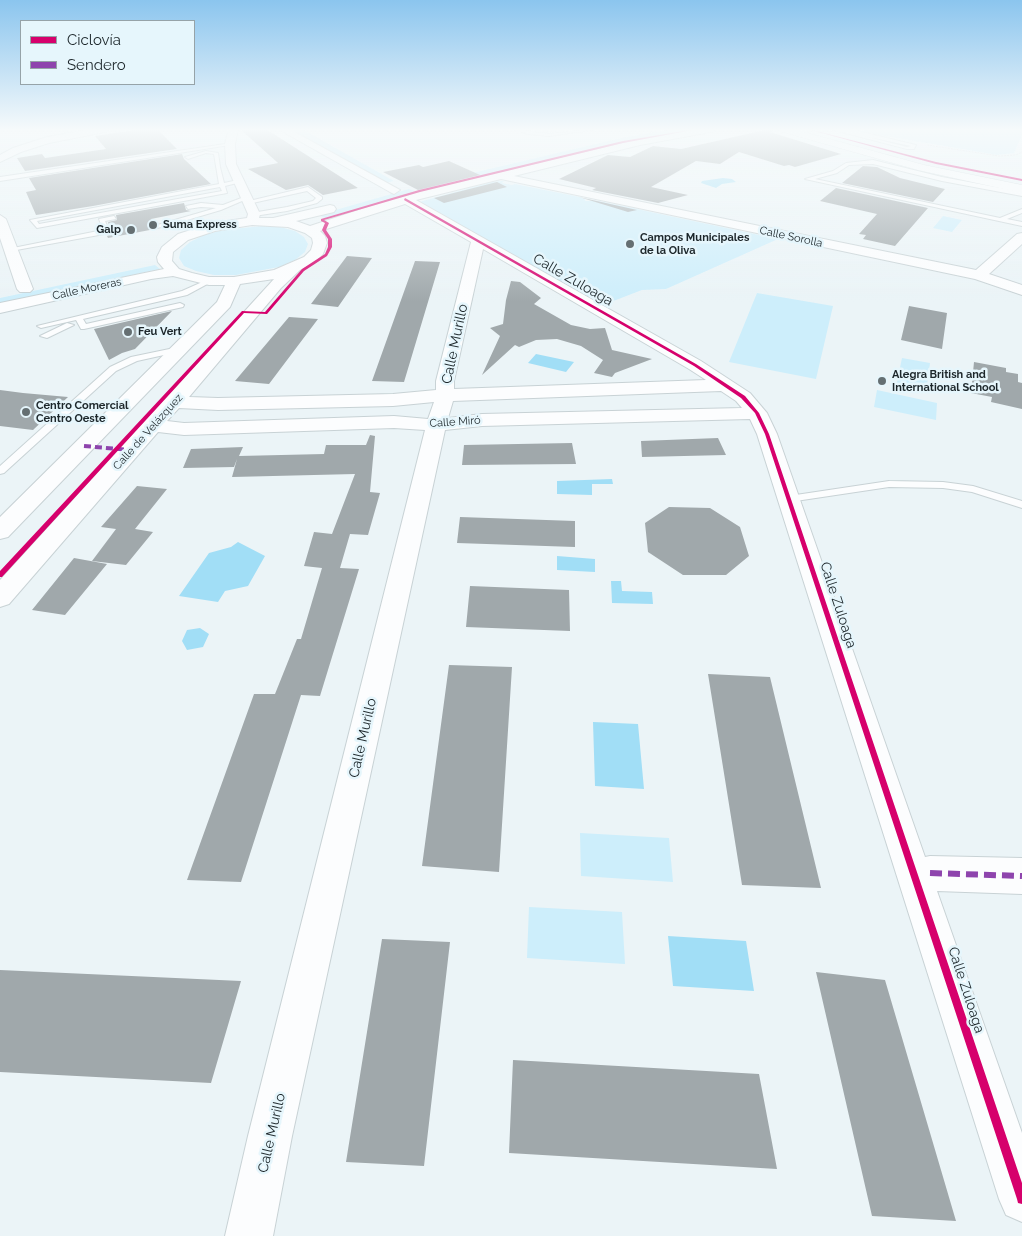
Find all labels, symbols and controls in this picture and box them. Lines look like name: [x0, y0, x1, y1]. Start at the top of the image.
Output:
legend: [20, 20, 195, 85]
text: Ciclovía: [67, 31, 121, 49]
text: Sendero: [67, 56, 126, 74]
place label: Suma Express: [163, 218, 237, 232]
marker: Suma Express: [147, 219, 159, 231]
place label: Galp: [96, 223, 121, 237]
marker: Galp: [125, 224, 137, 236]
street label: Calle Sorolla: [758, 224, 824, 250]
place label: Campos Municipales de la Oliva: [640, 231, 749, 257]
marker: Campos Municipales de la Oliva: [624, 238, 636, 250]
street label: Calle Zuloaga: [530, 250, 616, 310]
street label: Calle Moreras: [51, 275, 123, 303]
street label: Calle Murillo: [438, 303, 472, 385]
place label: Feu Vert: [138, 325, 182, 339]
marker: Feu Vert: [122, 326, 134, 338]
place label: Alegra British and International School: [892, 368, 999, 394]
marker: Alegra British and International School: [876, 375, 888, 387]
street label: Calle de Velázquez: [110, 391, 186, 473]
place label: Centro Comercial Centro Oeste: [36, 399, 128, 425]
marker: Centro Comercial Centro Oeste: [20, 406, 32, 418]
street label: Calle Miró: [429, 414, 481, 430]
street label: Calle Zuloaga: [816, 560, 860, 650]
street label: Calle Murillo: [346, 697, 380, 779]
street label: Calle Zuloaga: [944, 945, 988, 1035]
street label: Calle Murillo: [255, 1092, 289, 1174]

